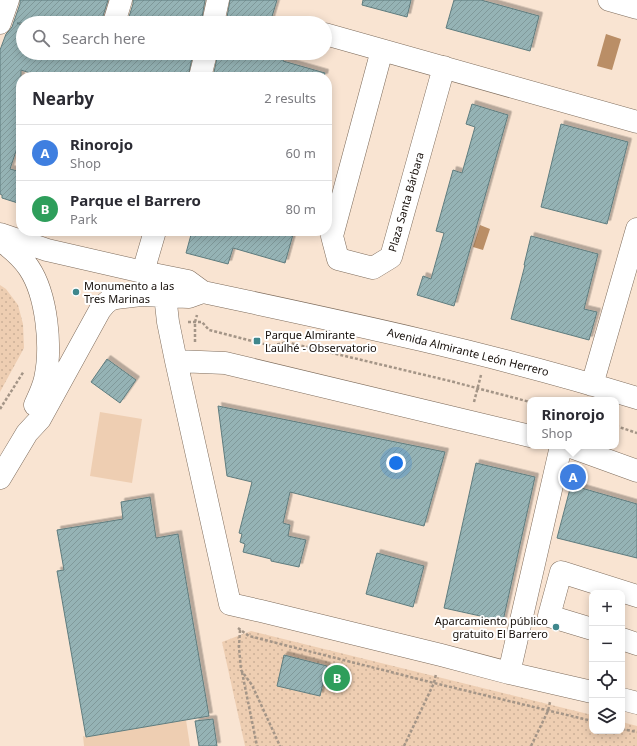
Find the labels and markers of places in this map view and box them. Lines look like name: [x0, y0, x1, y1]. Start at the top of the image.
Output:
place label: Monumento a las Tres Marinas: [84, 278, 174, 306]
marker: Monumento a las Tres Marinas: [71, 287, 81, 297]
place label: Parque Almirante Laulhé - Observatorio: [265, 327, 377, 355]
marker: Parque Almirante Laulhé - Observatorio: [252, 336, 262, 346]
pin: A: [560, 462, 586, 492]
place label: Aparcamiento público gratuito El Barrero: [435, 613, 548, 641]
marker: Aparcamiento público gratuito El Barrero: [551, 622, 561, 632]
pin: B: [324, 663, 350, 693]

